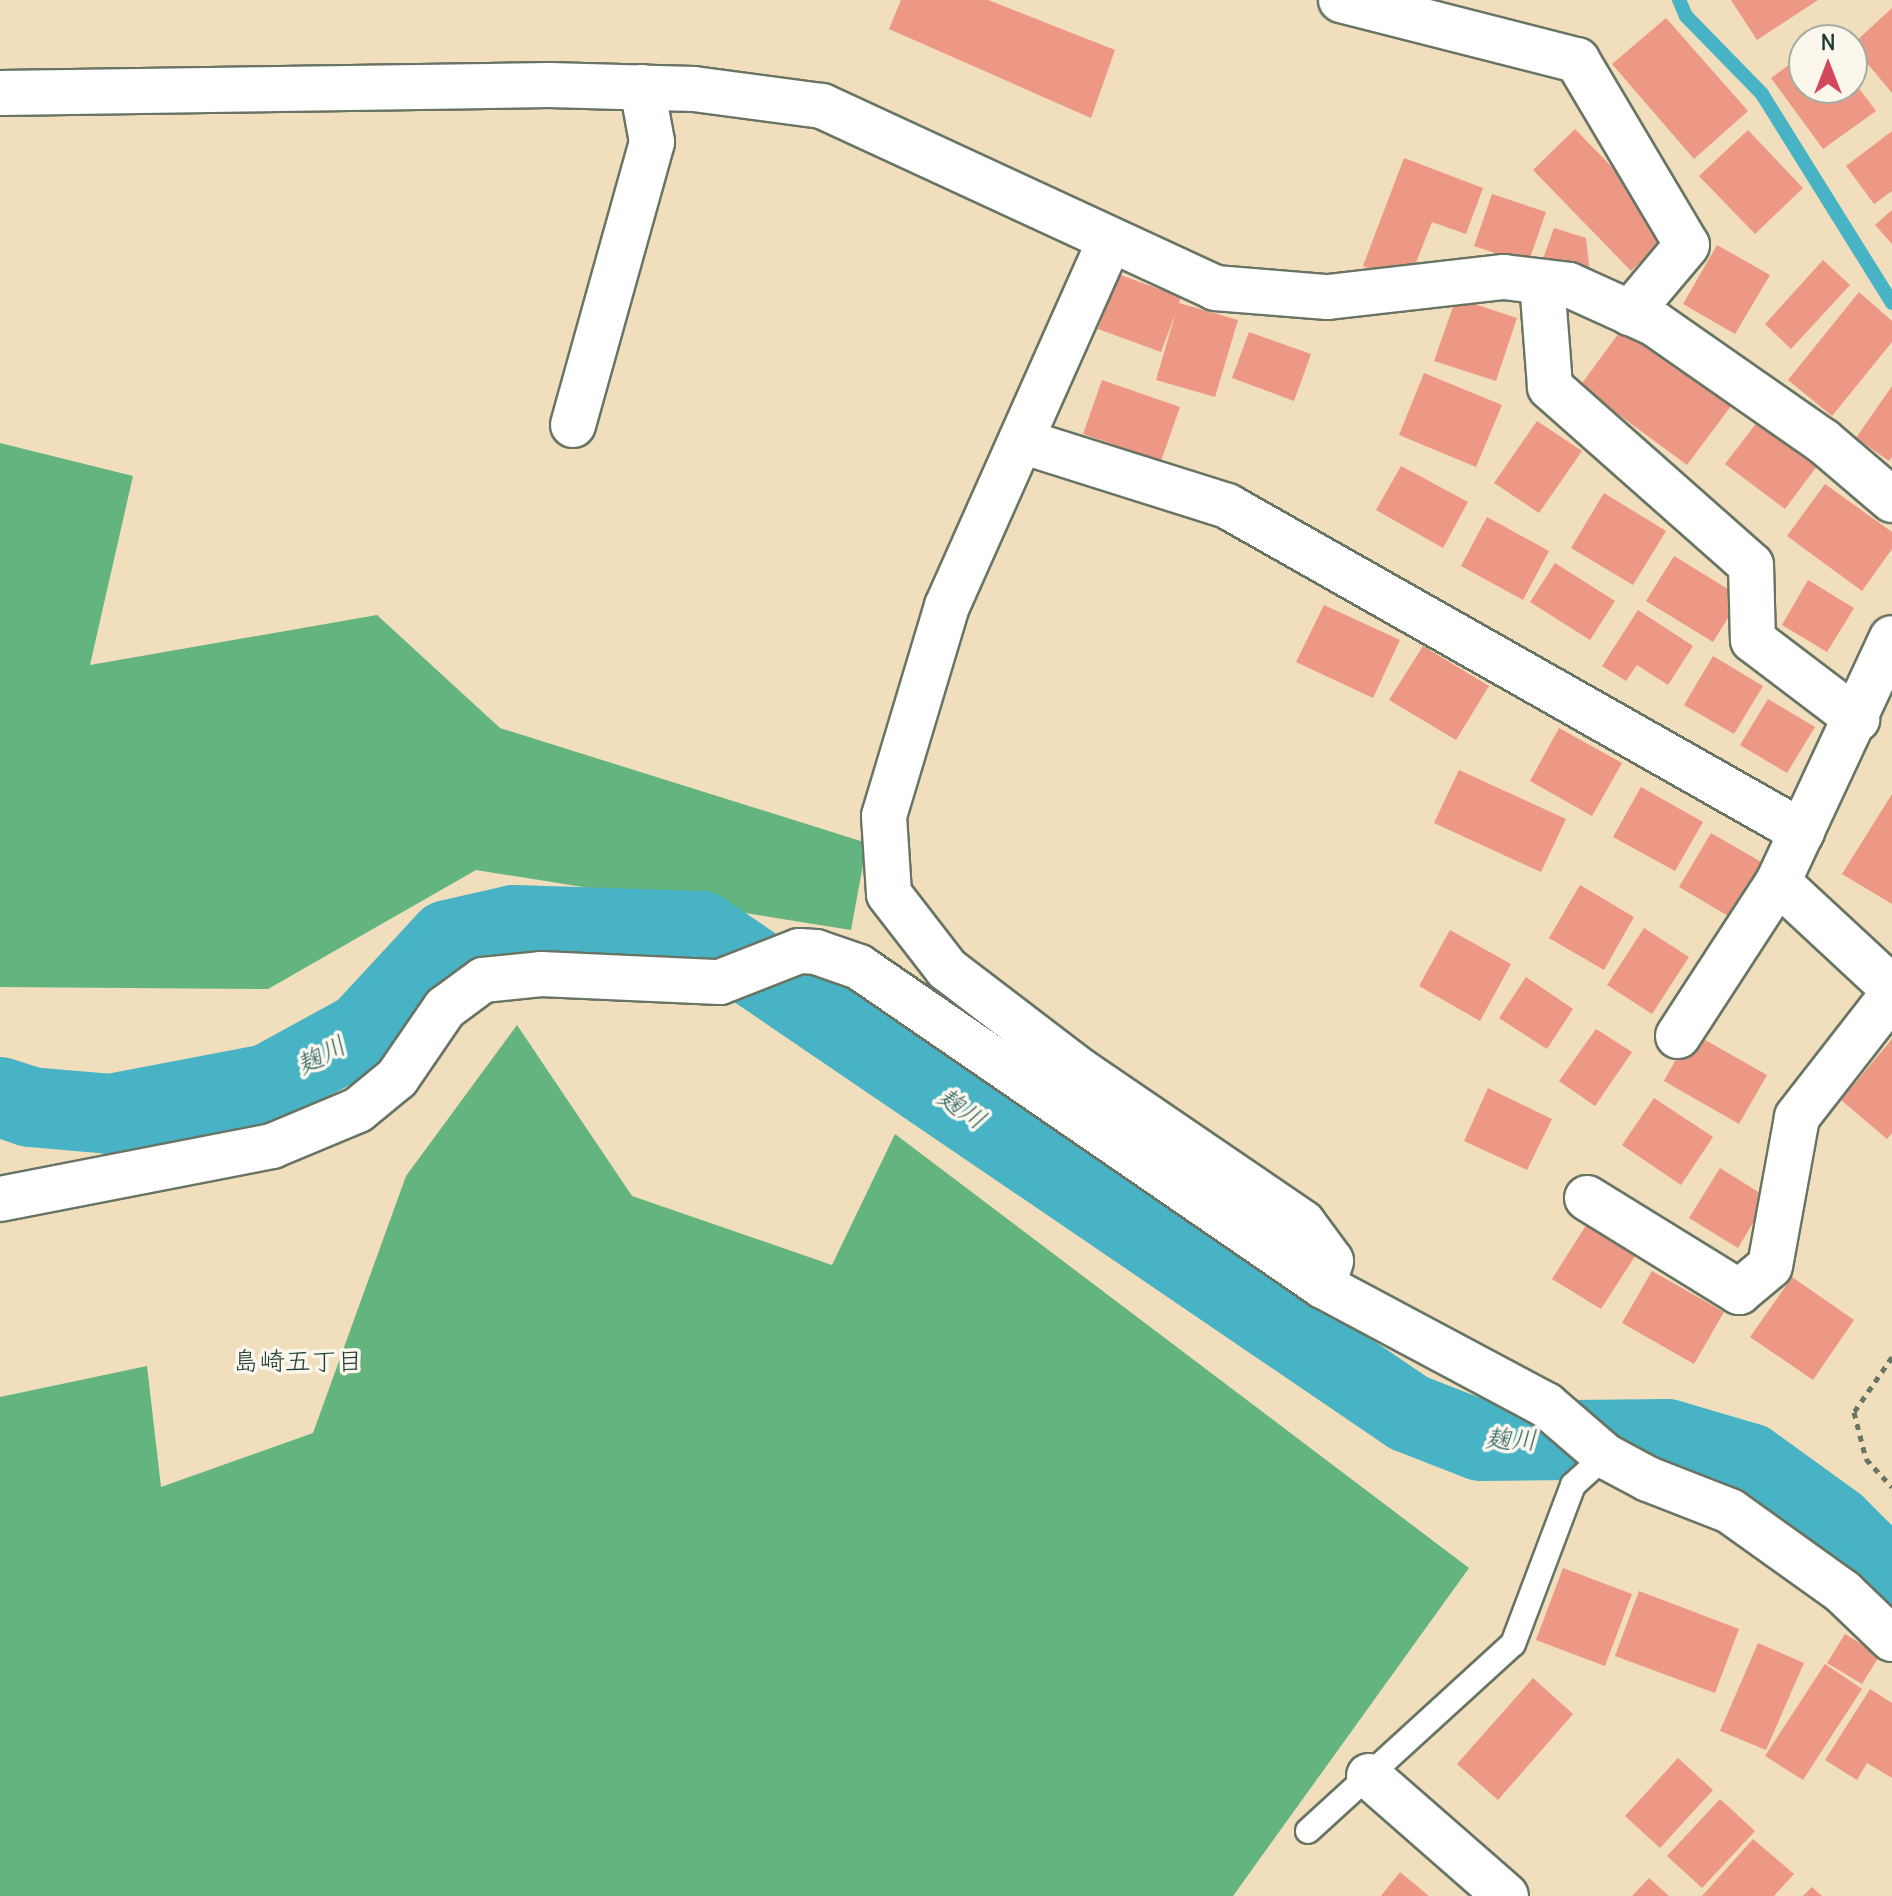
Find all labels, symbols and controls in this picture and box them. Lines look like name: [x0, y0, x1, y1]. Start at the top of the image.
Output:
north arrow: [1788, 24, 1868, 104]
text: N: [1820, 28, 1836, 56]
water label: 麹川: [291, 1029, 351, 1081]
water label: 麹川: [932, 1081, 992, 1135]
district label: 島崎五丁目: [233, 1345, 363, 1377]
water label: 麹川: [1484, 1423, 1538, 1455]

